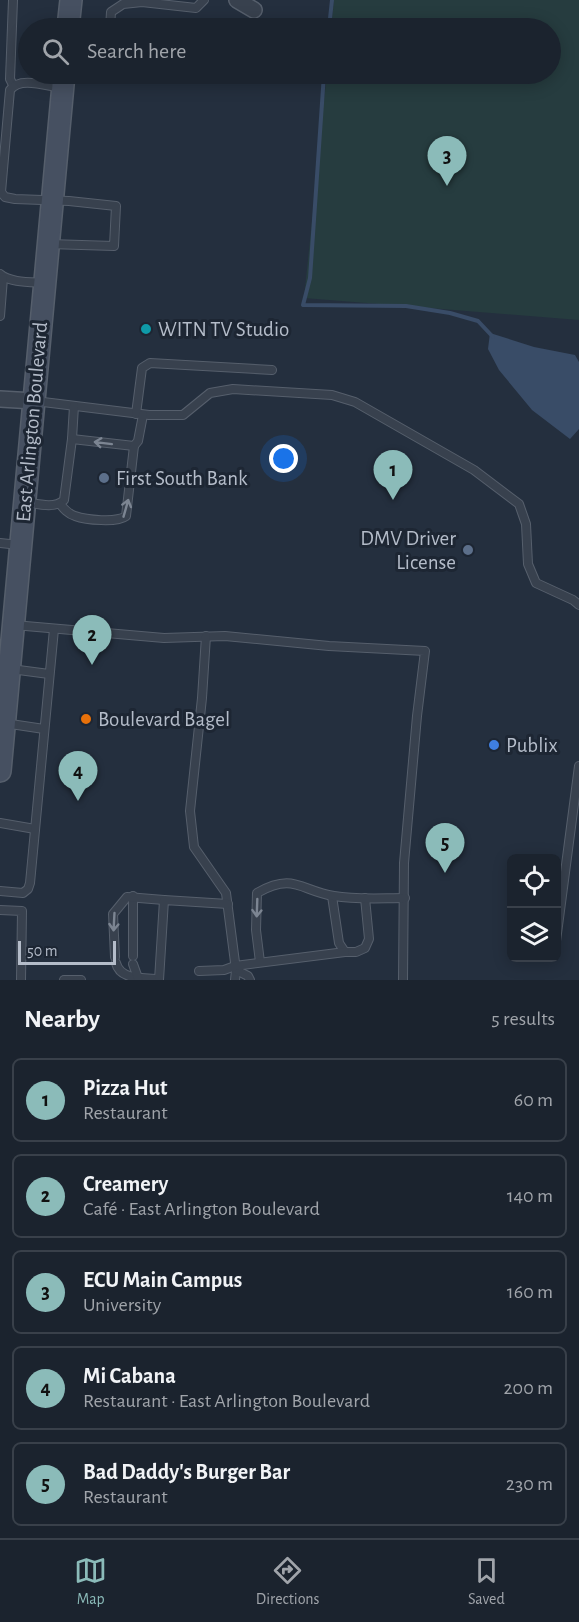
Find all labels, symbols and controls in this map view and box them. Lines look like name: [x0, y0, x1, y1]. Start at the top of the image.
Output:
search box: [18, 18, 561, 84]
icon: search: [39, 35, 72, 68]
text: Search here: [87, 40, 186, 62]
pin: 3: [428, 136, 466, 186]
place label: WITN TV Studio: [158, 319, 289, 340]
street label: East Arlington Boulevard: [13, 321, 51, 523]
marker: WITN TV Studio: [139, 322, 153, 336]
one-way arrow: [94, 438, 113, 449]
your location: [269, 444, 298, 473]
pin: 1: [374, 450, 412, 500]
place label: First South Bank: [116, 468, 248, 489]
marker: First South Bank: [97, 471, 111, 485]
one-way arrow: [121, 499, 132, 518]
place label: DMV Driver License: [360, 528, 456, 573]
marker: DMV Driver License: [461, 543, 475, 557]
pin: 2: [72, 616, 112, 665]
place label: Boulevard Bagel: [98, 709, 230, 730]
marker: Boulevard Bagel: [79, 712, 93, 726]
place label: Publix: [506, 735, 558, 756]
marker: Publix: [487, 738, 501, 752]
pin: 4: [58, 752, 98, 801]
pin: 5: [426, 824, 464, 873]
map controls: [507, 854, 561, 962]
button: locate: [507, 854, 561, 908]
one-way arrow: [251, 897, 262, 917]
button: layers: [507, 908, 561, 962]
one-way arrow: [109, 912, 120, 931]
scale bar: [18, 938, 116, 965]
text: 50 m: [27, 943, 58, 959]
text: Nearby: [24, 1006, 100, 1032]
text: 5 results: [491, 1009, 555, 1029]
text: Pizza Hut: [83, 1077, 167, 1099]
text: 1: [42, 1090, 49, 1110]
text: 60 m: [514, 1090, 553, 1110]
text: Restaurant: [83, 1103, 168, 1123]
text: Creamery: [83, 1173, 168, 1195]
text: 2: [41, 1186, 50, 1206]
text: 140 m: [507, 1186, 553, 1206]
text: Café · East Arlington Boulevard: [83, 1199, 320, 1219]
text: ECU Main Campus: [83, 1269, 242, 1291]
text: 3: [41, 1282, 50, 1302]
text: 160 m: [507, 1282, 553, 1302]
text: University: [83, 1295, 161, 1315]
text: Mi Cabana: [83, 1365, 176, 1387]
text: 4: [40, 1378, 51, 1398]
text: 200 m: [503, 1378, 553, 1398]
text: Restaurant · East Arlington Boulevard: [83, 1391, 370, 1411]
text: Bad Daddy's Burger Bar: [83, 1461, 290, 1483]
text: 5: [41, 1474, 50, 1494]
text: 230 m: [506, 1474, 553, 1494]
text: Restaurant: [83, 1487, 168, 1507]
tab: Map: [74, 1554, 107, 1609]
tab: Directions: [256, 1554, 320, 1609]
tab: Saved: [468, 1554, 505, 1609]

